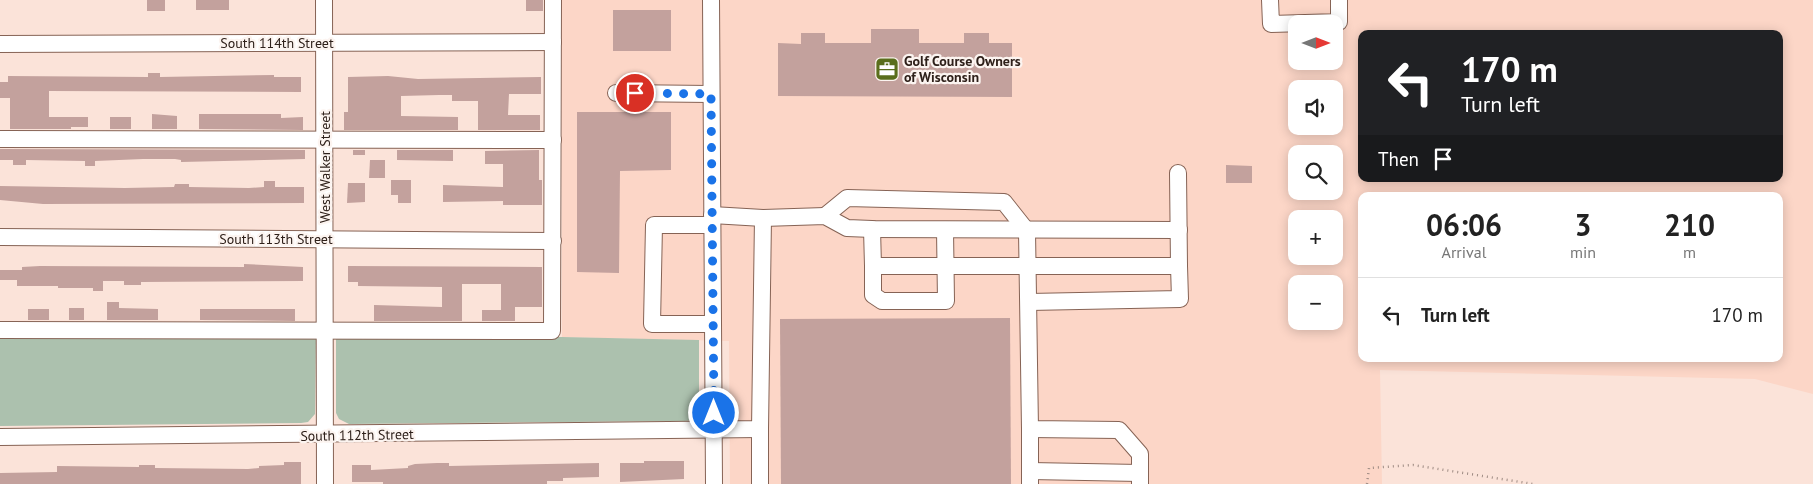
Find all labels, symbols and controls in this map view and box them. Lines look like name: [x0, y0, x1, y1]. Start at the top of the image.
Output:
north arrow: [1288, 15, 1342, 70]
map controls: [1288, 15, 1343, 330]
street label: South 114th Street: [220, 34, 334, 52]
text: 170 m: [1461, 46, 1558, 92]
icon: left: [1378, 50, 1443, 115]
place label: Golf Course Owners of Wisconsin: [904, 52, 1021, 86]
office icon: Golf Course Owners of Wisconsin: [874, 56, 900, 82]
pin: [614, 72, 656, 114]
icon: arrive: [621, 79, 649, 107]
button: sound: [1288, 80, 1343, 135]
text: Turn left: [1461, 90, 1540, 118]
street label: West Walker Street: [316, 111, 334, 223]
button: search: [1288, 145, 1343, 200]
icon: arrive: [1429, 145, 1457, 173]
text: Then: [1378, 147, 1419, 171]
text: 06:06: [1426, 205, 1502, 244]
text: 3: [1575, 205, 1592, 244]
text: 210: [1664, 205, 1715, 244]
button: +: [1288, 210, 1343, 265]
street label: South 113th Street: [219, 230, 333, 248]
text: Arrival: [1442, 242, 1486, 262]
text: min: [1570, 242, 1596, 262]
text: m: [1683, 242, 1696, 262]
button: −: [1288, 275, 1343, 330]
icon: left: [1378, 301, 1406, 329]
text: Turn left: [1421, 303, 1490, 327]
text: 170 m: [1711, 303, 1763, 327]
position arrow: [687, 386, 739, 438]
street label: South 112th Street: [300, 425, 414, 445]

